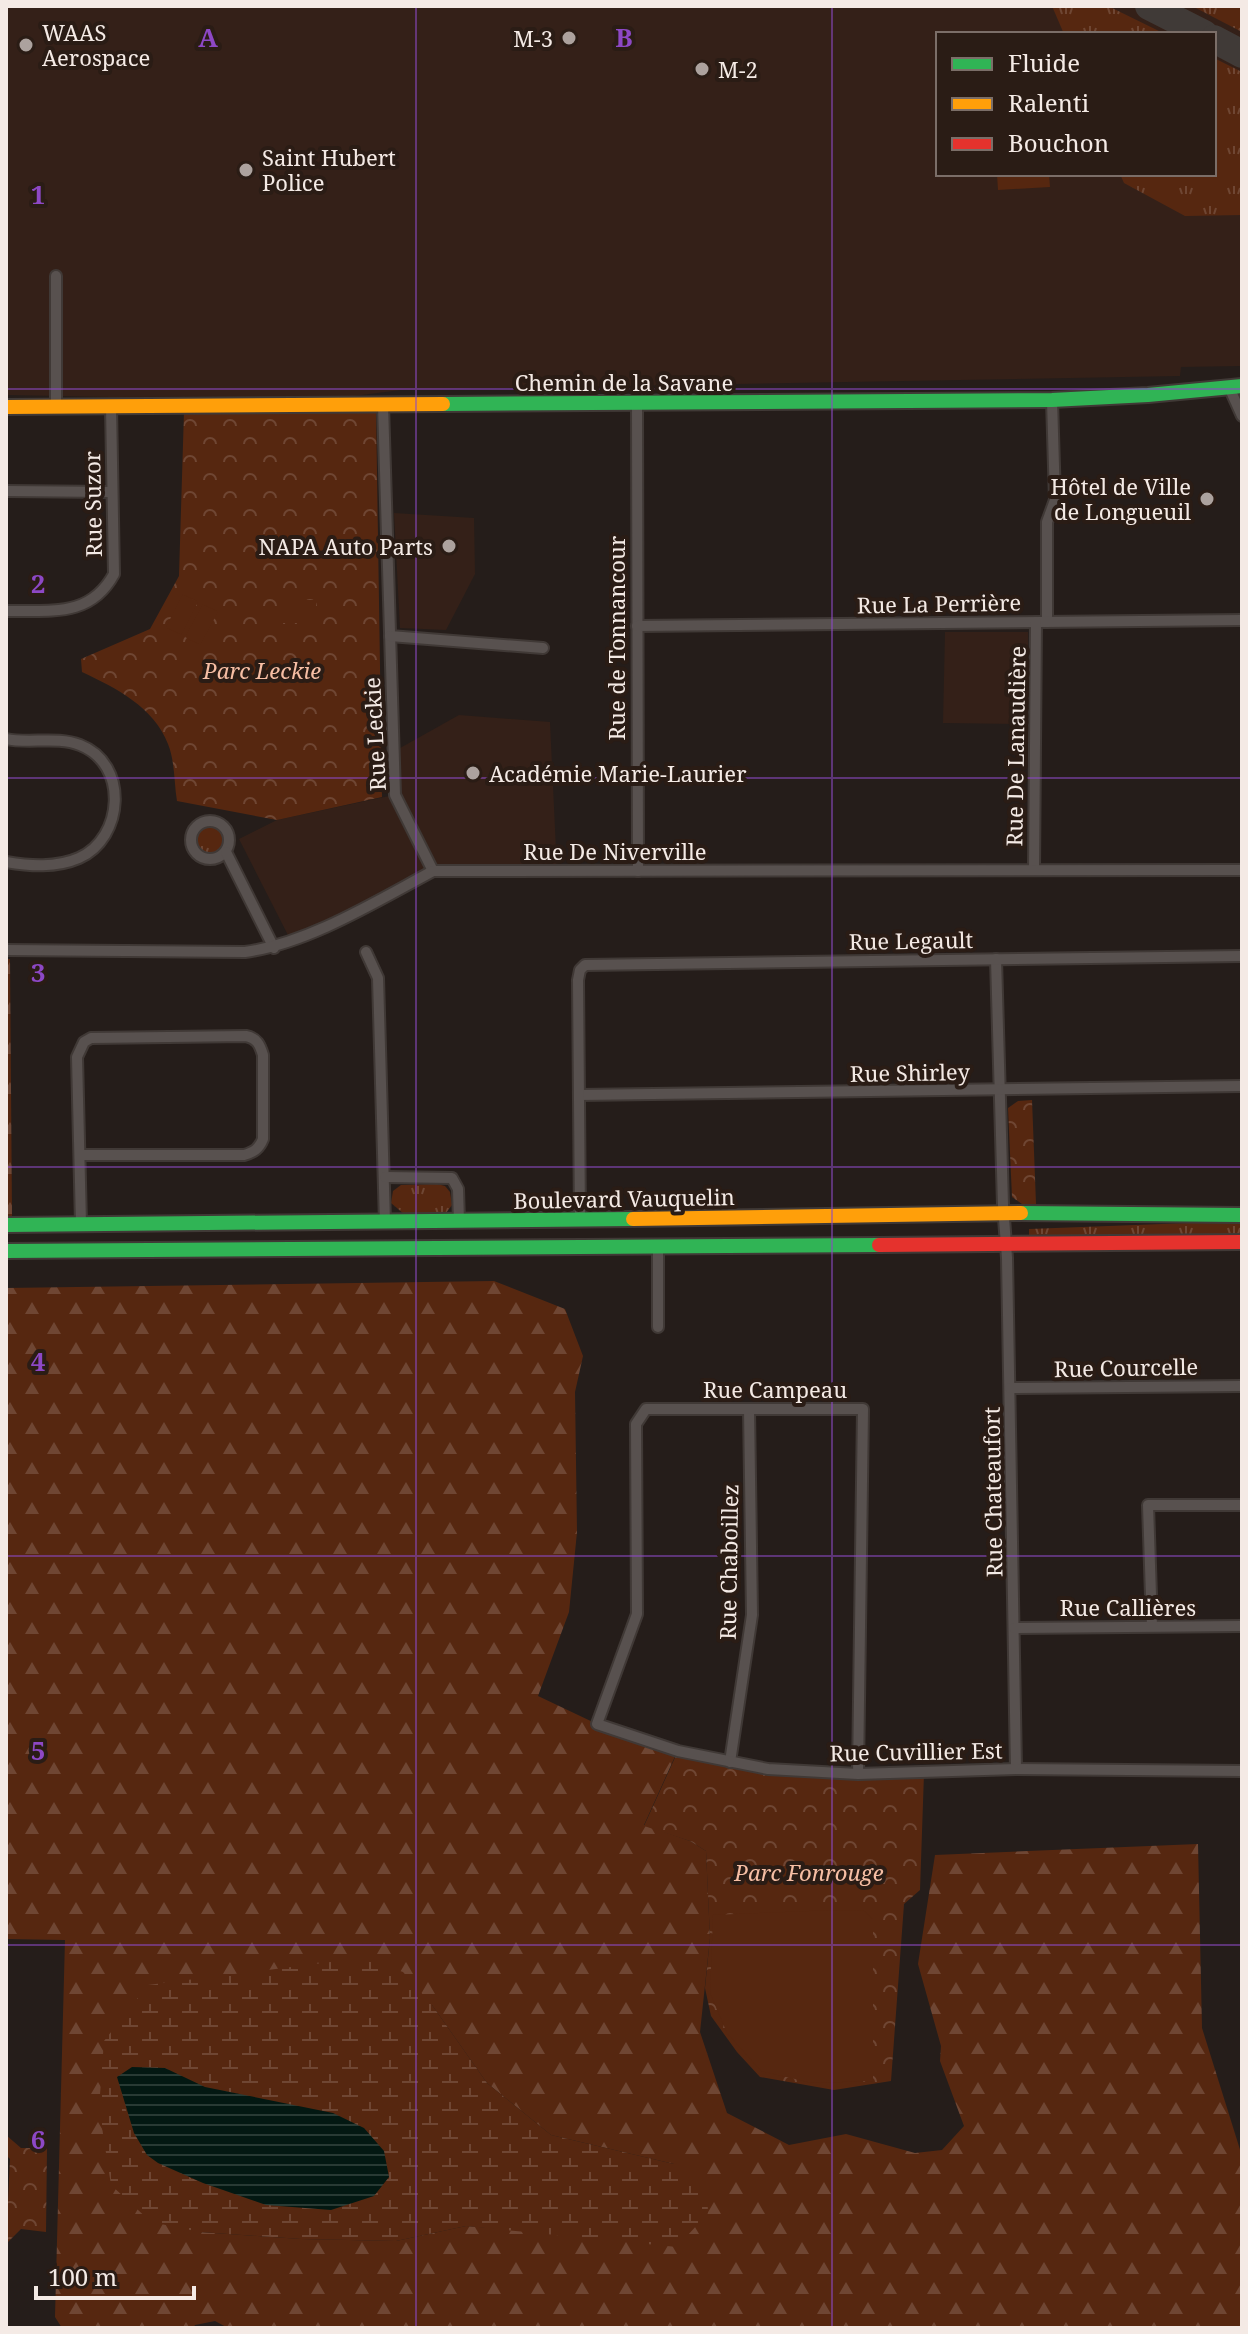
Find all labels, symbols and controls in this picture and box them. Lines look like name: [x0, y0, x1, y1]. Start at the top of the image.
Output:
place label: WAAS Aerospace: [42, 17, 150, 72]
text: A: [198, 19, 218, 55]
text: B: [615, 19, 633, 55]
place label: M-3: [513, 23, 553, 53]
marker: M-3: [560, 29, 578, 47]
legend: [936, 32, 1216, 176]
marker: WAAS Aerospace: [17, 36, 35, 54]
text: Fluide: [1008, 46, 1080, 79]
place label: M-2: [718, 54, 758, 84]
marker: M-2: [693, 60, 711, 78]
text: Ralenti: [1008, 86, 1089, 119]
text: Bouchon: [1008, 126, 1109, 159]
place label: Saint Hubert Police: [262, 142, 396, 197]
marker: Saint Hubert Police: [237, 161, 255, 179]
text: 1: [31, 176, 45, 212]
street label: Chemin de la Savane: [515, 367, 733, 397]
street label: Rue Suzor: [76, 450, 108, 557]
place label: Hôtel de Ville de Longueuil: [1051, 471, 1191, 526]
marker: Hôtel de Ville de Longueuil: [1198, 490, 1216, 508]
place label: NAPA Auto Parts: [258, 531, 433, 561]
street label: Rue de Tonnancour: [601, 535, 631, 740]
marker: NAPA Auto Parts: [440, 537, 458, 555]
text: 2: [31, 565, 45, 601]
street label: Rue La Perrière: [857, 587, 1021, 619]
street label: Rue De Lanaudière: [998, 646, 1032, 846]
park label: Parc Leckie: [202, 655, 321, 685]
street label: Rue Leckie: [356, 676, 392, 792]
place label: Académie Marie-Laurier: [489, 758, 747, 788]
marker: Académie Marie-Laurier: [464, 764, 482, 782]
street label: Rue De Niverville: [523, 836, 707, 866]
street label: Rue Legault: [849, 924, 974, 956]
text: 3: [31, 954, 45, 990]
street label: Rue Shirley: [850, 1056, 971, 1088]
street label: Boulevard Vauquelin: [513, 1181, 735, 1215]
text: 4: [31, 1343, 46, 1379]
street label: Rue Courcelle: [1054, 1351, 1198, 1383]
street label: Rue Campeau: [703, 1374, 847, 1404]
street label: Rue Chateaufort: [976, 1406, 1008, 1578]
street label: Rue Chaboillez: [712, 1484, 744, 1640]
street label: Rue Callières: [1060, 1592, 1196, 1622]
text: 5: [31, 1732, 45, 1768]
street label: Rue Cuvillier Est: [829, 1734, 1003, 1768]
park label: Parc Fonrouge: [733, 1857, 884, 1887]
text: 6: [31, 2121, 45, 2157]
scale bar: [36, 2250, 194, 2300]
text: 100 m: [48, 2260, 117, 2293]

